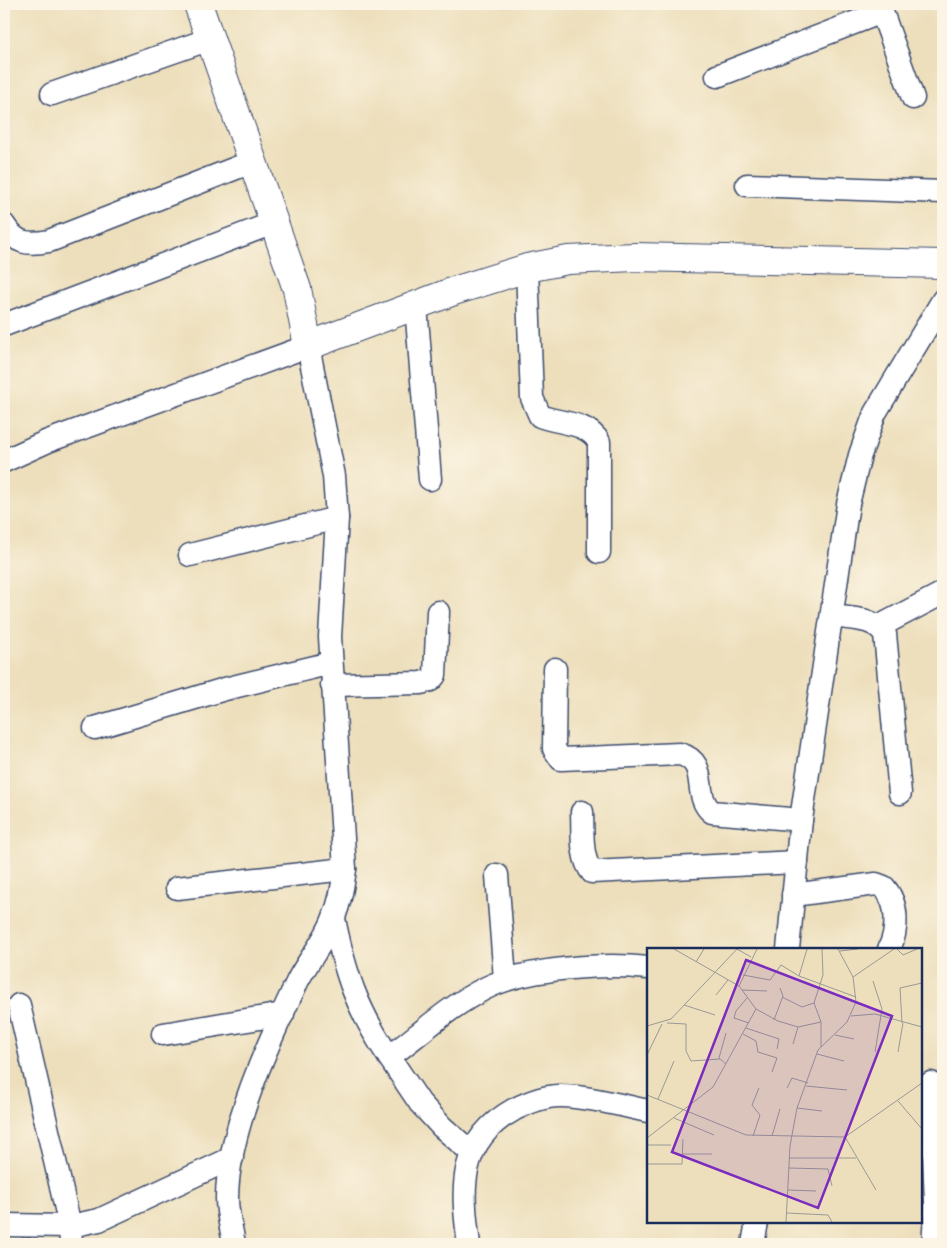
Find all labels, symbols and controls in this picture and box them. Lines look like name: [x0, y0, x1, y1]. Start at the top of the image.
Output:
inset map: [647, 948, 922, 1223]

